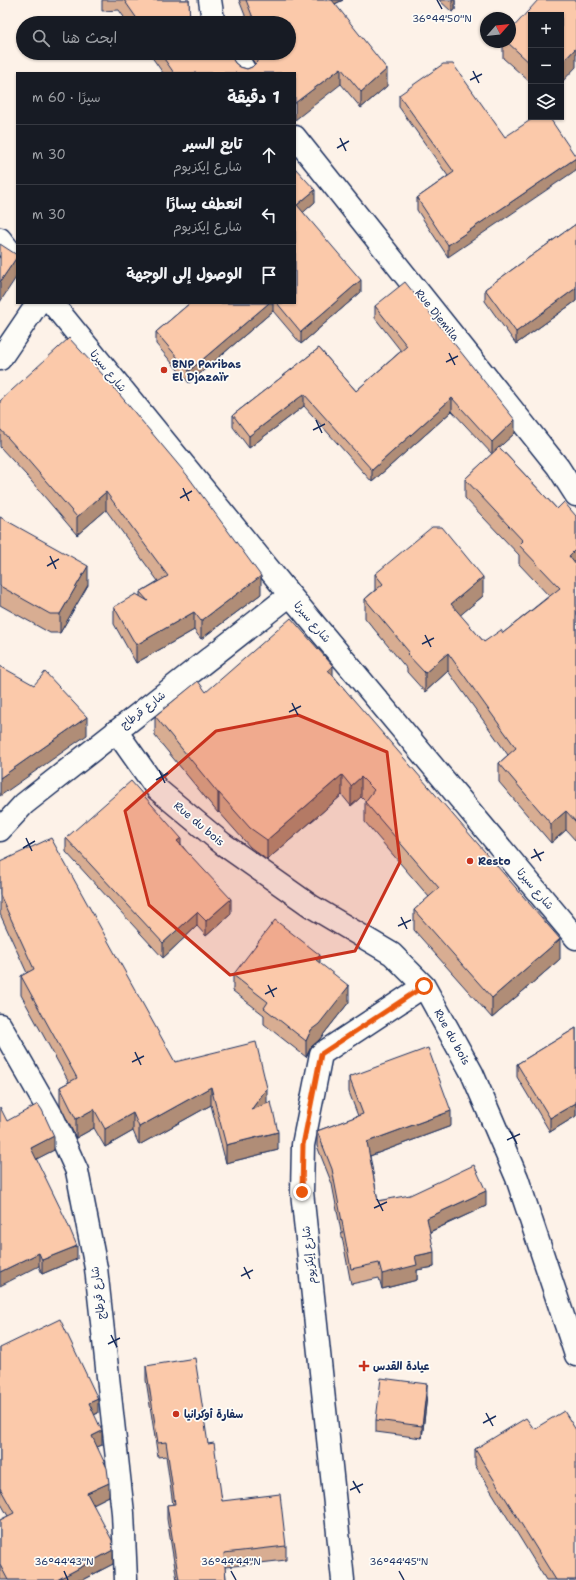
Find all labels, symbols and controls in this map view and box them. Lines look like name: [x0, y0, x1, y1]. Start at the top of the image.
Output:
text: 36°44'50"N: [412, 12, 472, 25]
north arrow: [480, 12, 516, 48]
map controls: [528, 12, 564, 120]
button: +: [528, 12, 564, 48]
search box: [16, 16, 296, 60]
icon: search: [30, 27, 52, 49]
text: ابحث هنا: [62, 28, 117, 48]
button: −: [528, 48, 564, 84]
button: layers: [528, 84, 564, 120]
text: 1 دقيقة: [227, 86, 280, 108]
text: سيرًا · 60 m: [32, 89, 101, 106]
text: تابع السير: [183, 134, 242, 154]
icon: ahead: [258, 144, 280, 166]
text: 30 m: [32, 146, 66, 163]
text: شارع إيكزيوم: [173, 158, 242, 175]
text: انعطف يسارًا: [166, 194, 242, 214]
icon: left: [258, 204, 280, 226]
text: 30 m: [32, 206, 66, 223]
text: شارع إيكزيوم: [173, 218, 242, 235]
text: الوصول إلى الوجهة: [126, 264, 242, 284]
icon: arrive: [258, 264, 280, 286]
street label: Rue Djemila: [411, 286, 463, 344]
street label: شارع سيرتا: [86, 347, 130, 396]
place label: BNP Paribas El Djazaïr: [172, 357, 241, 385]
marker: BNP Paribas El Djazaïr: [159, 365, 169, 375]
street label: شارع سيرتا: [289, 598, 334, 647]
street label: شارع قرطاج: [117, 688, 169, 733]
street label: Rue du bois: [170, 798, 228, 850]
place label: Resto: [478, 854, 511, 869]
marker: Resto: [465, 856, 475, 866]
street label: شارع سيرتا: [512, 865, 557, 914]
route start: [415, 977, 433, 995]
street label: Rue du bois: [430, 1006, 474, 1068]
route end: [293, 1183, 311, 1201]
street label: شارع إيكزيوم: [298, 1225, 321, 1285]
street label: شارع قرطاج: [87, 1265, 110, 1320]
place label: عيادة القدس: [373, 1359, 430, 1374]
marker: عيادة القدس: [358, 1360, 370, 1372]
place label: سفارة أوكرانيا: [184, 1407, 243, 1422]
marker: سفارة أوكرانيا: [171, 1409, 181, 1419]
text: 36°44'43"N: [34, 1555, 94, 1568]
text: 36°44'44"N: [201, 1555, 261, 1568]
text: 36°44'45"N: [370, 1555, 428, 1568]

